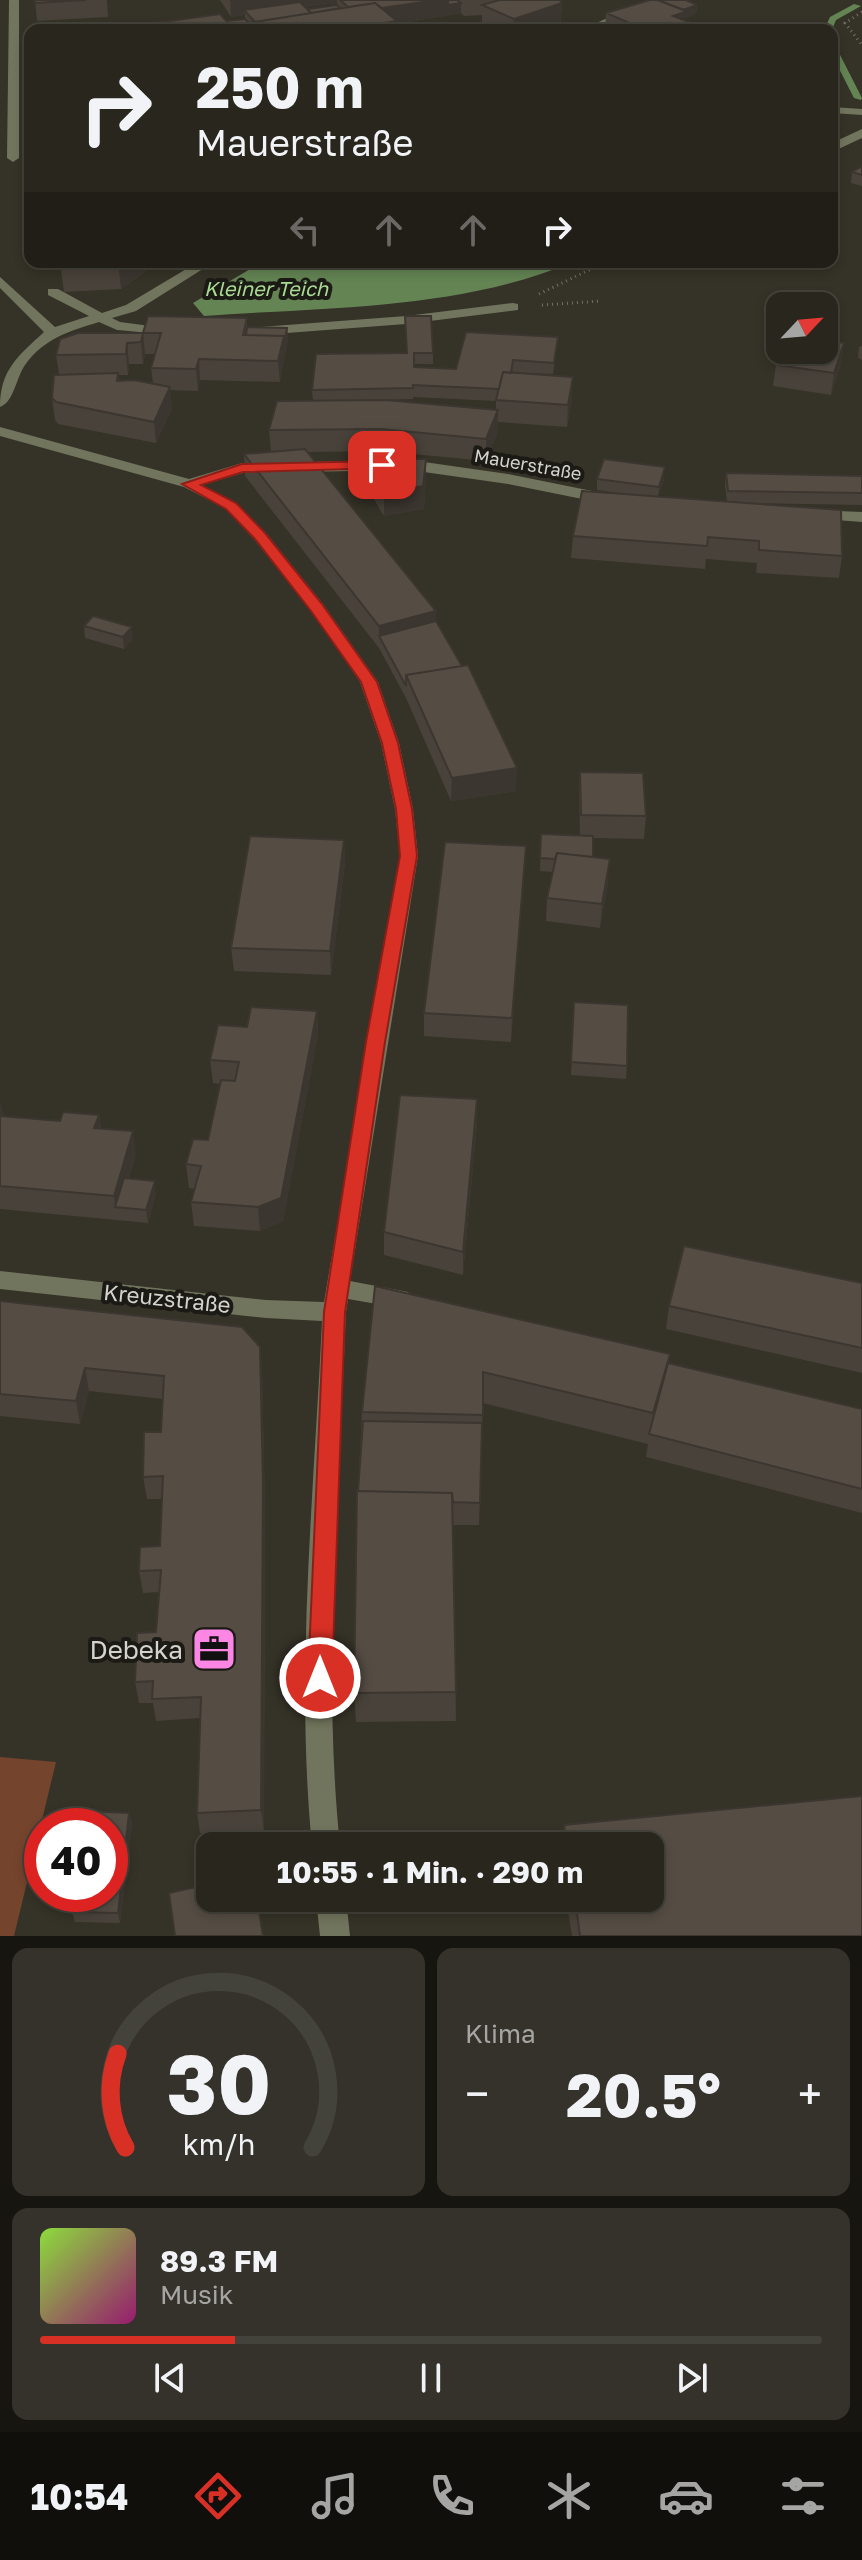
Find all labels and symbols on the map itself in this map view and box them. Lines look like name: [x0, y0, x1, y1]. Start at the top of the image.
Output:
water label: Kleiner Teich: [204, 276, 329, 300]
north arrow: [766, 292, 838, 364]
pin: [348, 431, 416, 499]
street label: Mauerstraße: [473, 444, 583, 484]
street label: Kreuzstraße: [102, 1278, 232, 1318]
office icon: Debeka: [190, 1625, 238, 1673]
place label: Debeka: [90, 1634, 183, 1665]
position arrow: [278, 1636, 362, 1720]
speed limit sign: 40: [24, 1808, 128, 1912]

